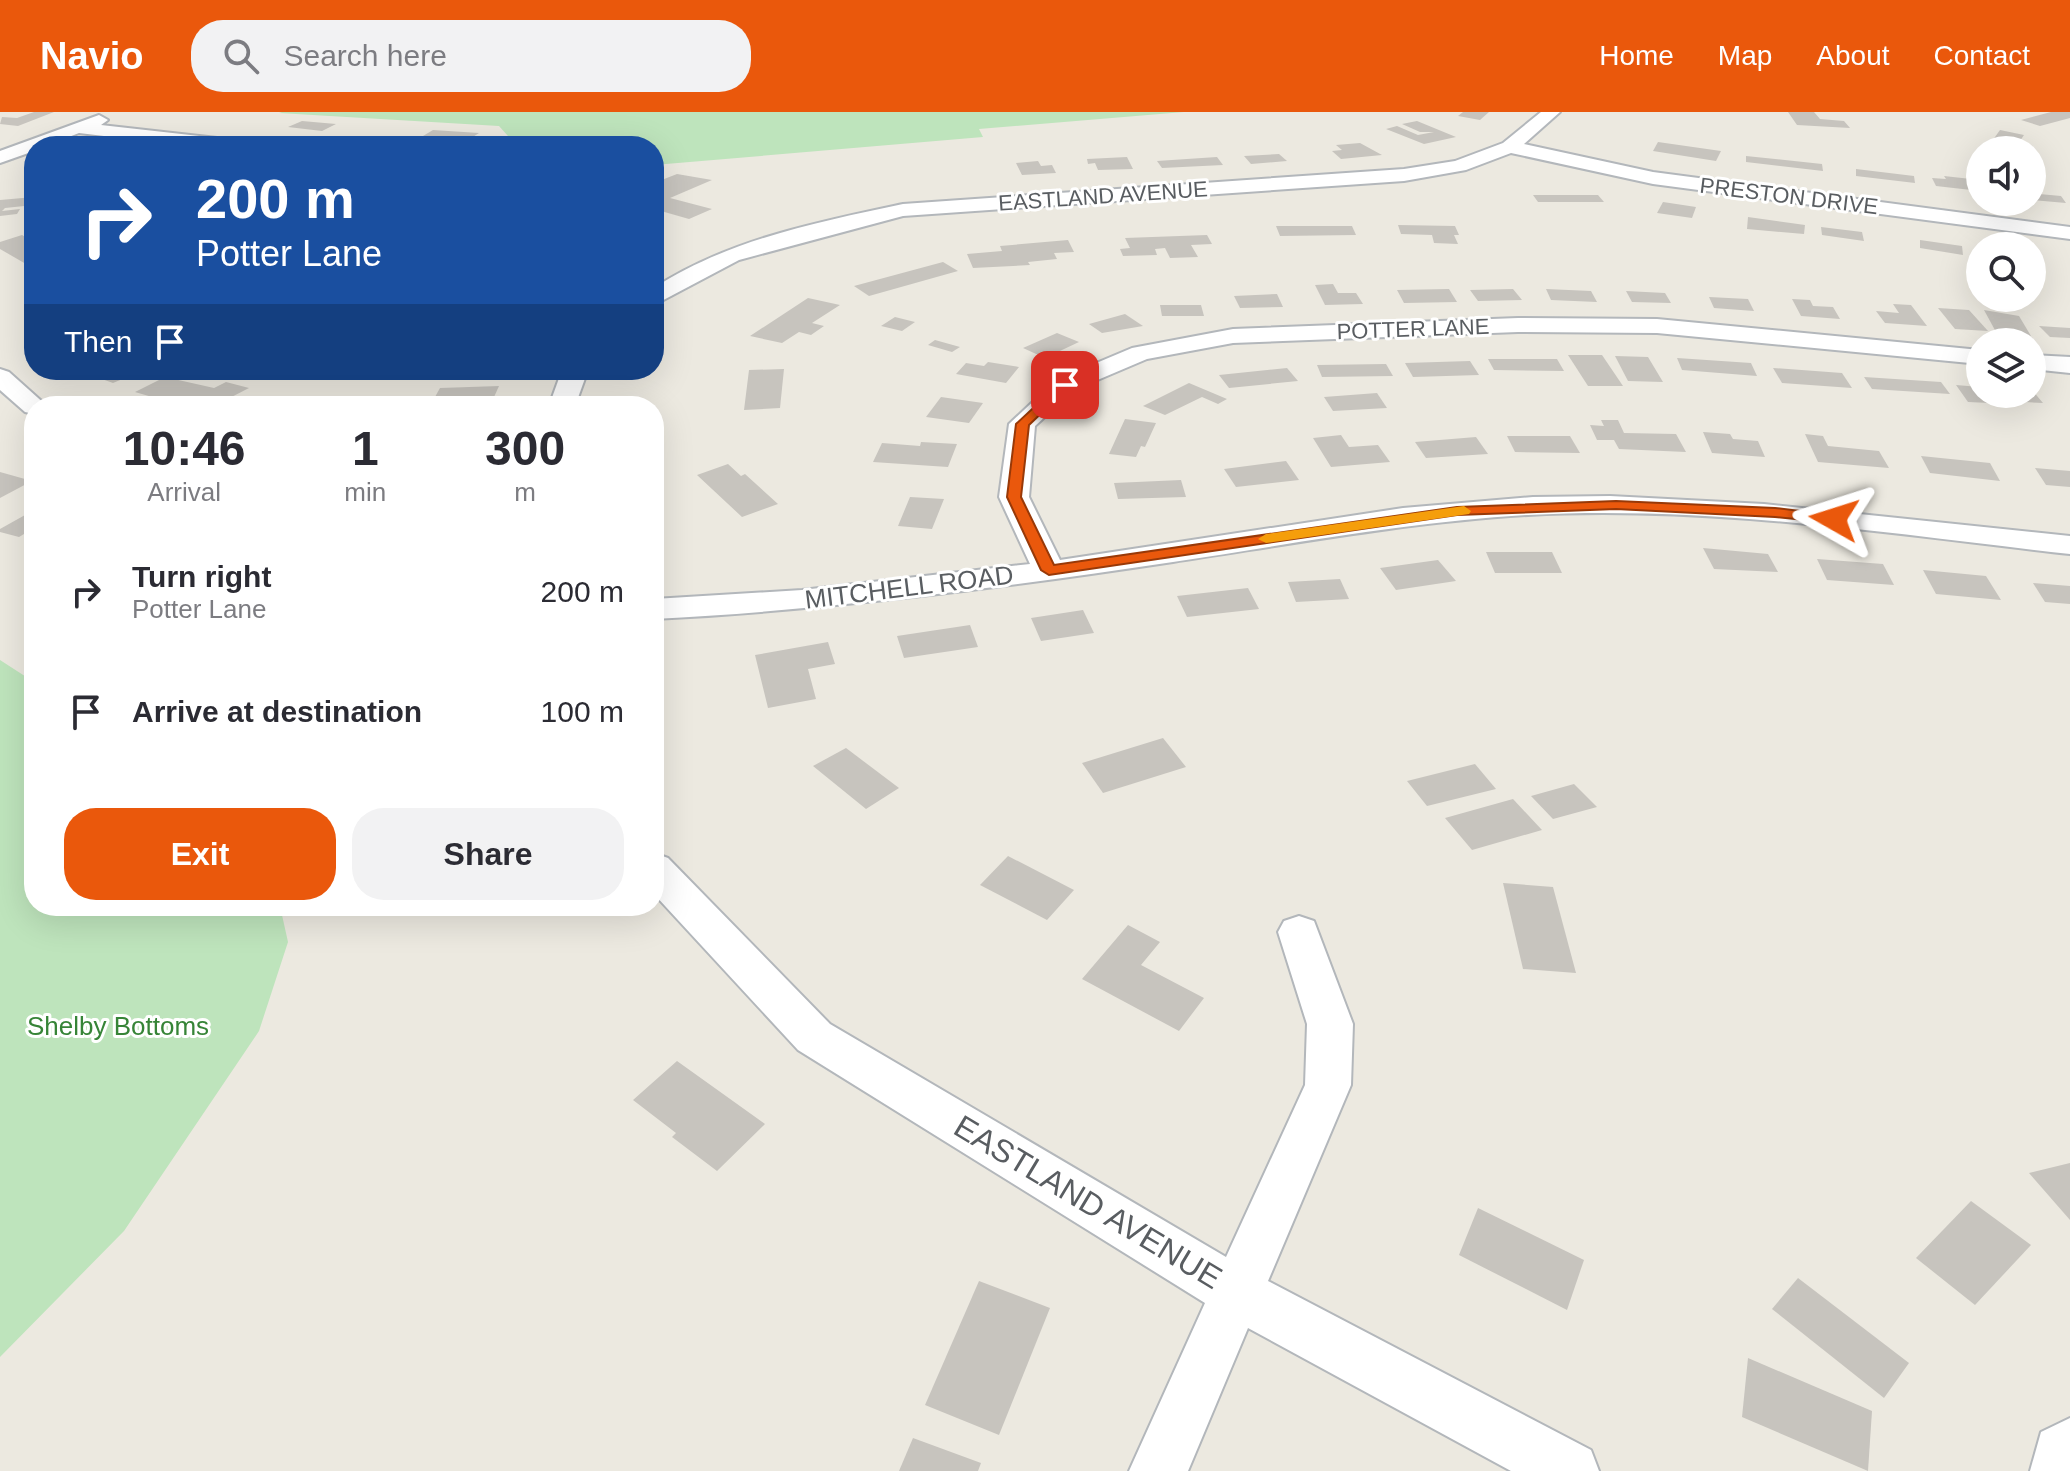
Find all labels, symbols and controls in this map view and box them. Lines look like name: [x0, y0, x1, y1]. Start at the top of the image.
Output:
search box: [191, 20, 751, 92]
icon: search: [219, 34, 263, 78]
text: Navio: [40, 35, 143, 77]
text: Search here: [283, 39, 447, 72]
text: Home: [1599, 40, 1674, 71]
text: Map: [1718, 40, 1772, 71]
text: About: [1816, 40, 1890, 71]
text: Contact: [1934, 40, 2030, 71]
map controls: [1966, 136, 2046, 408]
button: sound: [1966, 136, 2046, 216]
text: 200 m: [196, 167, 355, 230]
icon: right: [64, 168, 168, 272]
street label: PRESTON DRIVE: [1698, 173, 1880, 219]
street label: EASTLAND AVENUE: [997, 176, 1209, 216]
button: search: [1966, 232, 2046, 312]
text: Potter Lane: [196, 233, 382, 274]
street label: POTTER LANE: [1336, 314, 1490, 344]
icon: arrive: [148, 320, 192, 364]
text: Then: [64, 325, 132, 358]
button: layers: [1966, 328, 2046, 408]
pin: [1031, 351, 1099, 419]
icon: arrive: [1043, 363, 1087, 407]
text: 10:46: [123, 422, 246, 475]
text: 1: [352, 422, 379, 475]
text: 300: [485, 422, 565, 475]
text: Arrival: [147, 477, 221, 507]
text: min: [344, 477, 386, 507]
text: m: [514, 477, 536, 507]
position arrow: [1792, 477, 1876, 561]
street label: MITCHELL ROAD: [803, 559, 1015, 615]
text: Turn right: [132, 560, 271, 593]
icon: right: [64, 570, 108, 614]
text: 200 m: [541, 575, 624, 608]
text: Potter Lane: [132, 594, 266, 624]
icon: arrive: [64, 690, 108, 734]
text: Arrive at destination: [132, 695, 422, 728]
text: 100 m: [541, 695, 624, 728]
button: Exit: [64, 808, 336, 900]
button: Share: [352, 808, 624, 900]
park label: Shelby Bottoms: [27, 1011, 209, 1041]
street label: EASTLAND AVENUE: [948, 1108, 1228, 1296]

